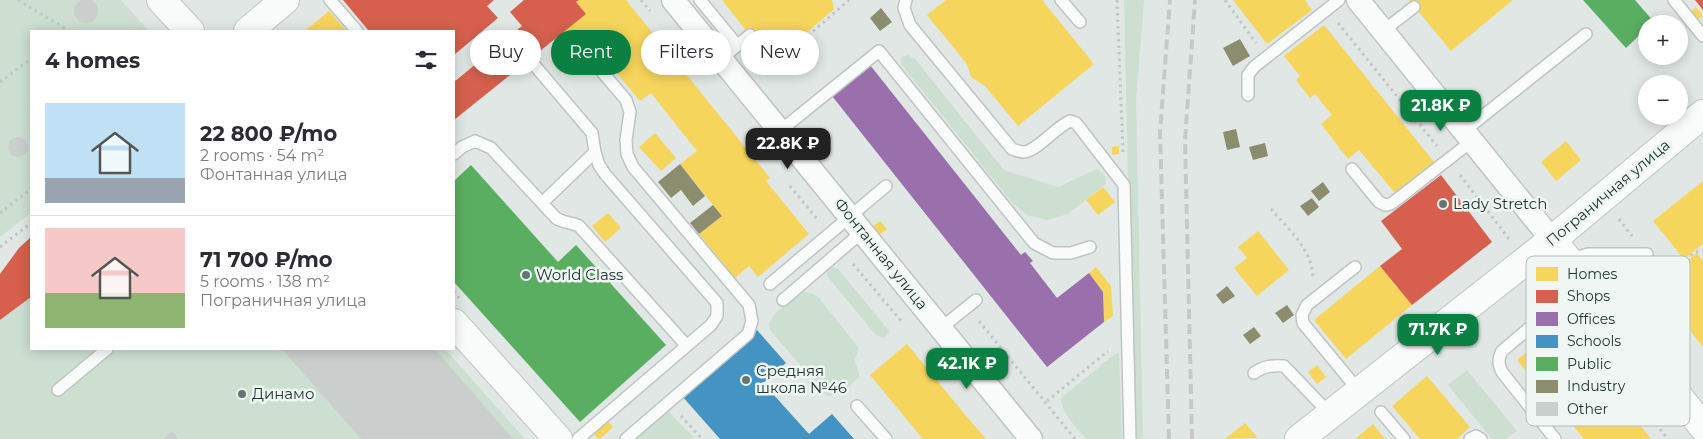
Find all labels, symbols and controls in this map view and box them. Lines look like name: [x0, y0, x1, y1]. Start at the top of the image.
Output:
map controls: [1638, 15, 1688, 125]
button: +: [1638, 15, 1688, 65]
chip: Buy: [470, 30, 541, 75]
chip: Rent: [551, 30, 631, 75]
chip: Filters: [641, 30, 731, 75]
chip: New: [741, 30, 819, 75]
icon: filters: [412, 46, 440, 74]
text: 4 homes: [45, 48, 140, 73]
button: −: [1638, 75, 1688, 125]
pin: 21.8K ₽: [1395, 90, 1487, 132]
text: 21.8K ₽: [1411, 96, 1471, 115]
text: 22 800 ₽/mo: [200, 121, 337, 146]
icon: home: [85, 123, 145, 183]
pin: 22.8K ₽: [742, 128, 834, 170]
text: 22.8K ₽: [757, 134, 819, 153]
street label: Пограничная улица: [1542, 135, 1674, 250]
text: 2 rooms · 54 m²: [200, 146, 324, 165]
text: Фонтанная улица: [200, 165, 347, 184]
street label: Фонтанная улица: [831, 194, 932, 313]
place label: Lady Stretch: [1453, 194, 1547, 213]
marker: Lady Stretch: [1437, 198, 1449, 210]
text: 71 700 ₽/mo: [200, 247, 333, 272]
icon: home: [85, 248, 145, 308]
legend: [1526, 256, 1690, 426]
place label: World Class: [536, 265, 623, 284]
text: Homes: [1567, 265, 1617, 283]
marker: World Class: [520, 269, 532, 281]
text: 5 rooms · 138 m²: [200, 272, 330, 291]
text: Shops: [1567, 287, 1610, 305]
text: Пограничная улица: [200, 291, 367, 310]
text: Offices: [1567, 310, 1615, 328]
pin: 71.7K ₽: [1392, 314, 1484, 356]
text: 71.7K ₽: [1409, 320, 1468, 339]
text: Schools: [1567, 332, 1621, 350]
pin: 42.1K ₽: [921, 348, 1013, 390]
text: 42.1K ₽: [937, 354, 997, 373]
text: Public: [1567, 355, 1611, 373]
place label: Средняя школа №46: [756, 361, 847, 397]
marker: Средняя школа №46: [740, 374, 752, 386]
text: Industry: [1567, 377, 1626, 395]
place label: Динамо: [252, 384, 315, 403]
marker: Динамо: [236, 388, 248, 400]
text: Other: [1567, 400, 1608, 418]

